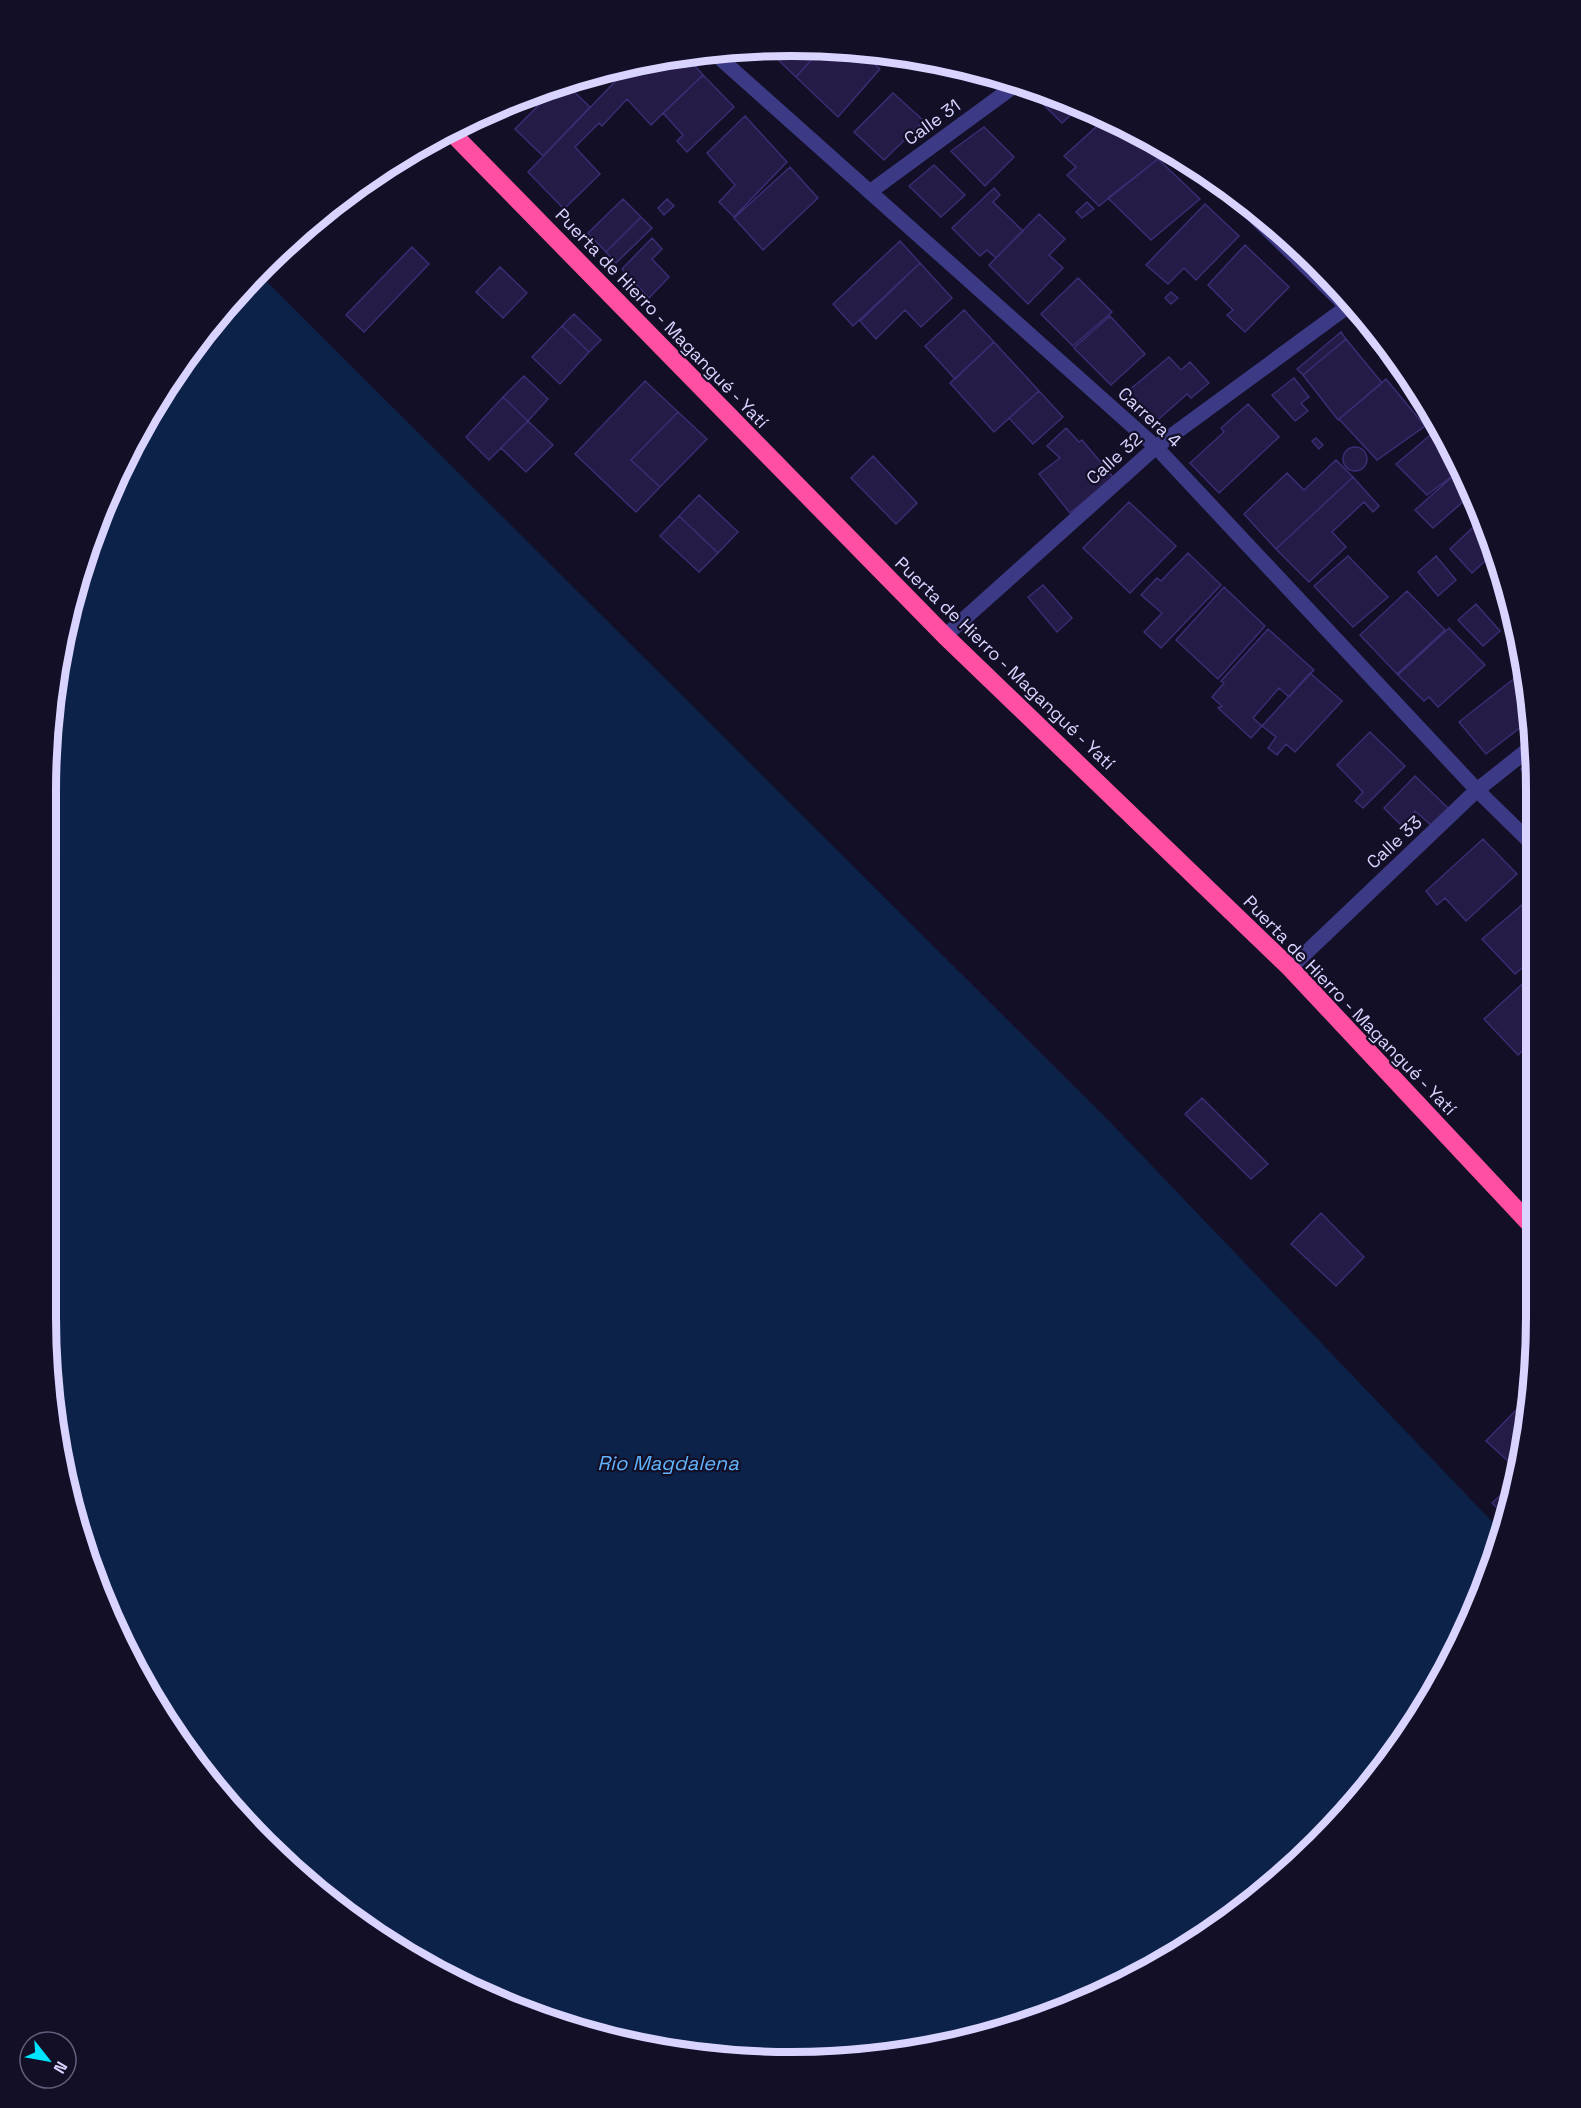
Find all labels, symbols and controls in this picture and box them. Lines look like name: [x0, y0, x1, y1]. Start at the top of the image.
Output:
street label: Calle 31: [899, 94, 965, 150]
street label: Puerta de Hierro - Magangué - Yatí: [551, 203, 774, 433]
street label: Carrera 4: [1113, 382, 1187, 452]
street label: Calle 32: [1081, 427, 1147, 489]
street label: Puerta de Hierro - Magangué - Yatí: [890, 552, 1120, 775]
street label: Calle 33: [1361, 810, 1427, 874]
street label: Puerta de Hierro - Magangué - Yatí: [1239, 890, 1462, 1120]
water label: Rio Magdalena: [597, 1450, 739, 1476]
north arrow: [18, 2030, 78, 2090]
text: N: [49, 2057, 72, 2077]

